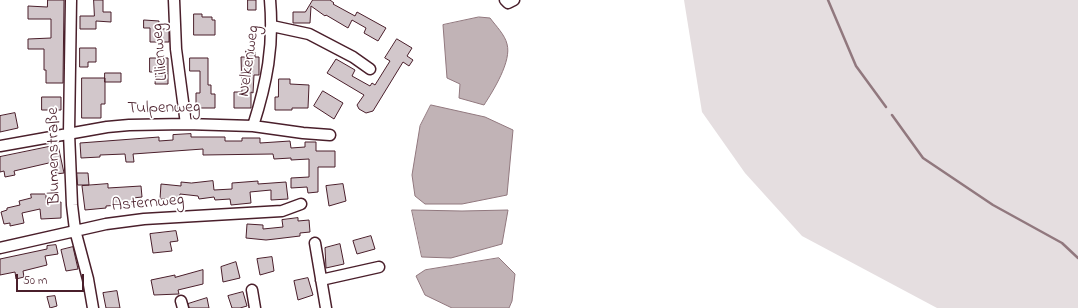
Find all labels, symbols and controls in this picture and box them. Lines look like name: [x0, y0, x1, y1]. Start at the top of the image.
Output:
street label: Lilienweg: [148, 22, 174, 82]
street label: Nelkenweg: [235, 24, 265, 98]
street label: Tulpenweg: [127, 98, 201, 120]
street label: Blumenstraße: [44, 107, 66, 205]
street label: Asternweg: [111, 191, 185, 217]
scale bar: [18, 266, 86, 292]
text: 50 m: [23, 272, 47, 290]

